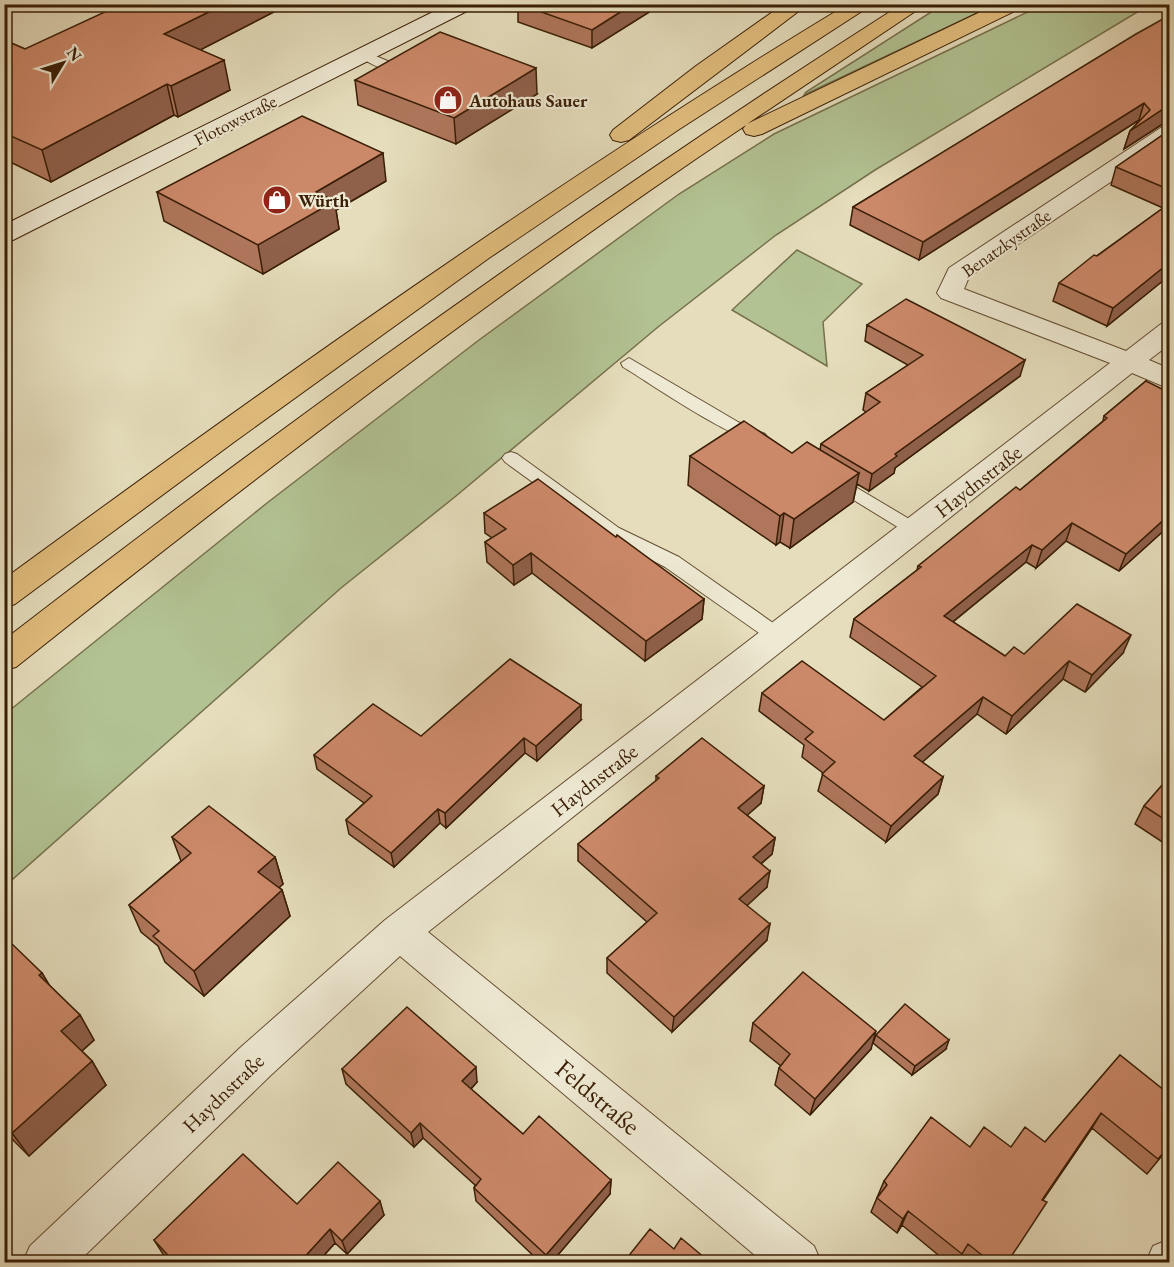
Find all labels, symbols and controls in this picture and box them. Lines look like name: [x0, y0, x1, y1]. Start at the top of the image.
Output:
north arrow: [33, 33, 93, 93]
text: N: [62, 43, 87, 66]
shop icon: Autohaus Sauer: [432, 84, 464, 116]
street label: Flotowstraße: [190, 89, 280, 151]
place label: Autohaus Sauer: [468, 89, 588, 112]
shop icon: Würth: [261, 184, 293, 216]
place label: Würth: [298, 189, 349, 212]
street label: Benatzkystraße: [957, 204, 1055, 282]
street label: Haydnstraße: [929, 439, 1027, 523]
street label: Haydnstraße: [545, 738, 643, 822]
street label: Haydnstraße: [177, 1047, 269, 1139]
street label: Feldstraße: [548, 1052, 648, 1142]

